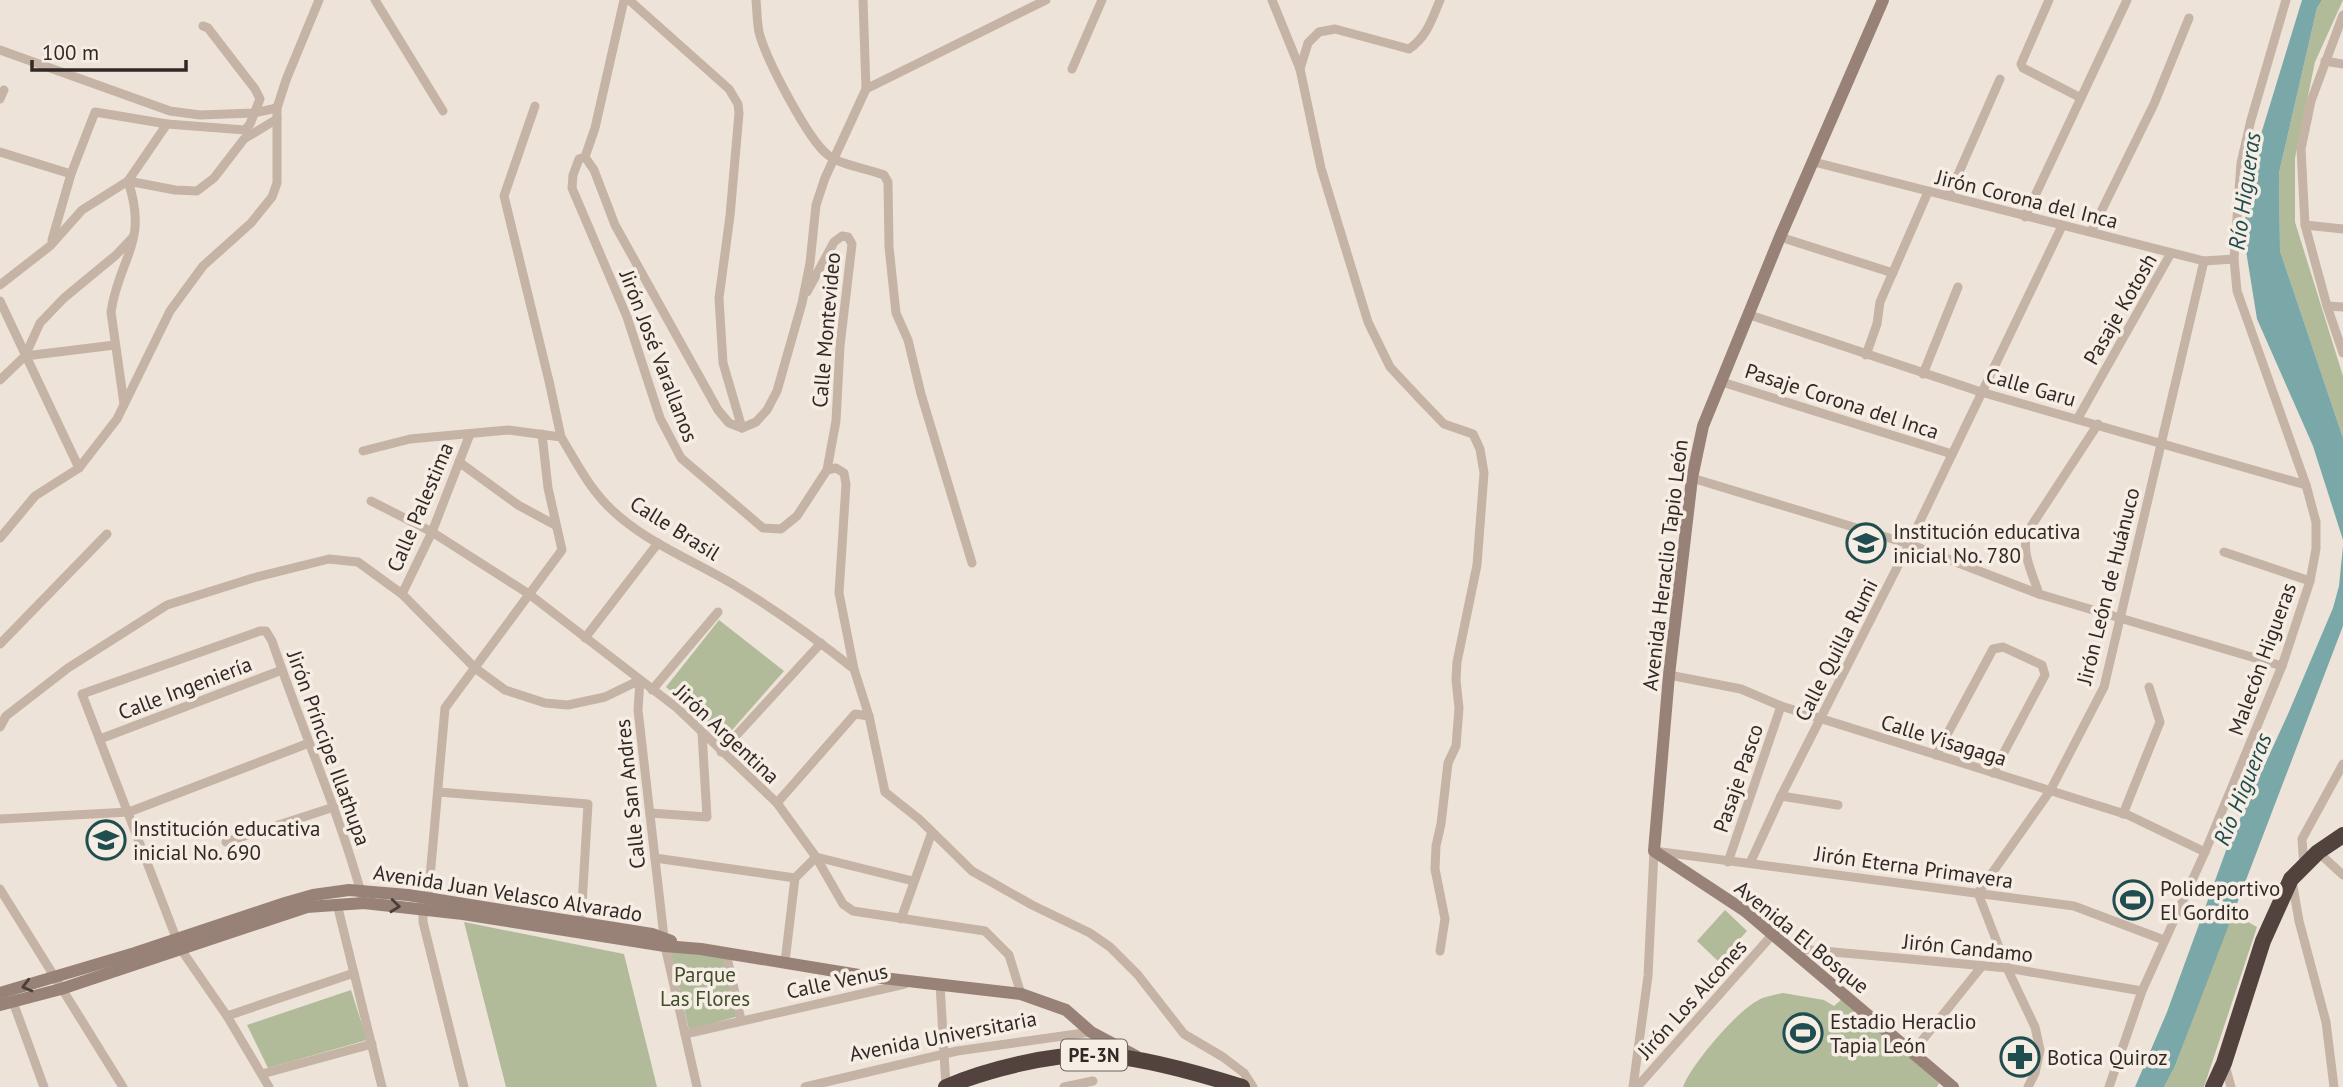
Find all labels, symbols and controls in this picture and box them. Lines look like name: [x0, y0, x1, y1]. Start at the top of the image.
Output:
scale bar: [32, 28, 186, 72]
text: 100 m: [42, 39, 99, 66]
water label: Río Higueras: [2221, 129, 2267, 252]
street label: Jirón Corona del Inca: [1932, 163, 2121, 235]
street label: Pasaje Kotosh: [2077, 249, 2163, 369]
street label: Calle Montevideo: [806, 251, 846, 409]
street label: Jirón José Varallanos: [613, 265, 704, 446]
street label: Pasaje Corona del Inca: [1742, 357, 1942, 445]
street label: Calle Garu: [1983, 361, 2079, 413]
street label: Calle Palestima: [381, 438, 459, 576]
street label: Avenida Heraclio Tapio León: [1636, 438, 1694, 692]
street label: Jirón León de Huánuco: [2070, 485, 2146, 688]
street label: Calle Brasil: [625, 490, 725, 566]
place label: Institución educativa inicial No. 780: [1893, 518, 2081, 569]
school or university icon: Institución educativa inicial No. 780: [1845, 522, 1887, 564]
street label: Calle Quilla Rumi: [1788, 574, 1884, 726]
street label: Malecón Higueras: [2222, 579, 2302, 739]
street label: Jirón Príncipe Illathupa: [281, 646, 377, 849]
street label: Calle Ingeniería: [114, 650, 256, 726]
street label: Jirón Argentina: [668, 678, 785, 790]
street label: Calle Visagaga: [1878, 708, 2010, 772]
street label: Calle San Andres: [609, 718, 651, 870]
street label: Pasaje Pasco: [1707, 720, 1769, 836]
water label: Río Higueras: [2206, 728, 2278, 850]
place label: Institución educativa inicial No. 690: [133, 815, 321, 866]
school or university icon: Institución educativa inicial No. 690: [85, 819, 127, 861]
street label: Jirón Eterna Primavera: [1812, 840, 2015, 894]
street label: Avenida Juan Velasco Alvarado: [372, 858, 644, 928]
street label: Avenida El Bosque: [1729, 875, 1875, 999]
place label: Polideportivo El Gordito: [2160, 875, 2280, 926]
sports icon: Polideportivo El Gordito: [2112, 879, 2154, 921]
one-way arrow: [390, 898, 401, 913]
street label: Jirón Candamo: [1901, 928, 2034, 968]
street label: Jirón Los Alcones: [1631, 934, 1753, 1065]
street label: Calle Venus: [784, 957, 890, 1005]
park label: Parque Las Flores: [660, 961, 750, 1012]
one-way arrow: [22, 978, 34, 992]
street label: Avenida Universitaria: [847, 1005, 1039, 1067]
place label: Estadio Heraclio Tapia León: [1830, 1008, 1976, 1059]
sports icon: Estadio Heraclio Tapia León: [1782, 1012, 1824, 1054]
pharmacy icon: Botica Quiroz: [1999, 1036, 2041, 1078]
road number: PE-3N: [1061, 1040, 1127, 1070]
place label: Botica Quiroz: [2047, 1044, 2168, 1071]

